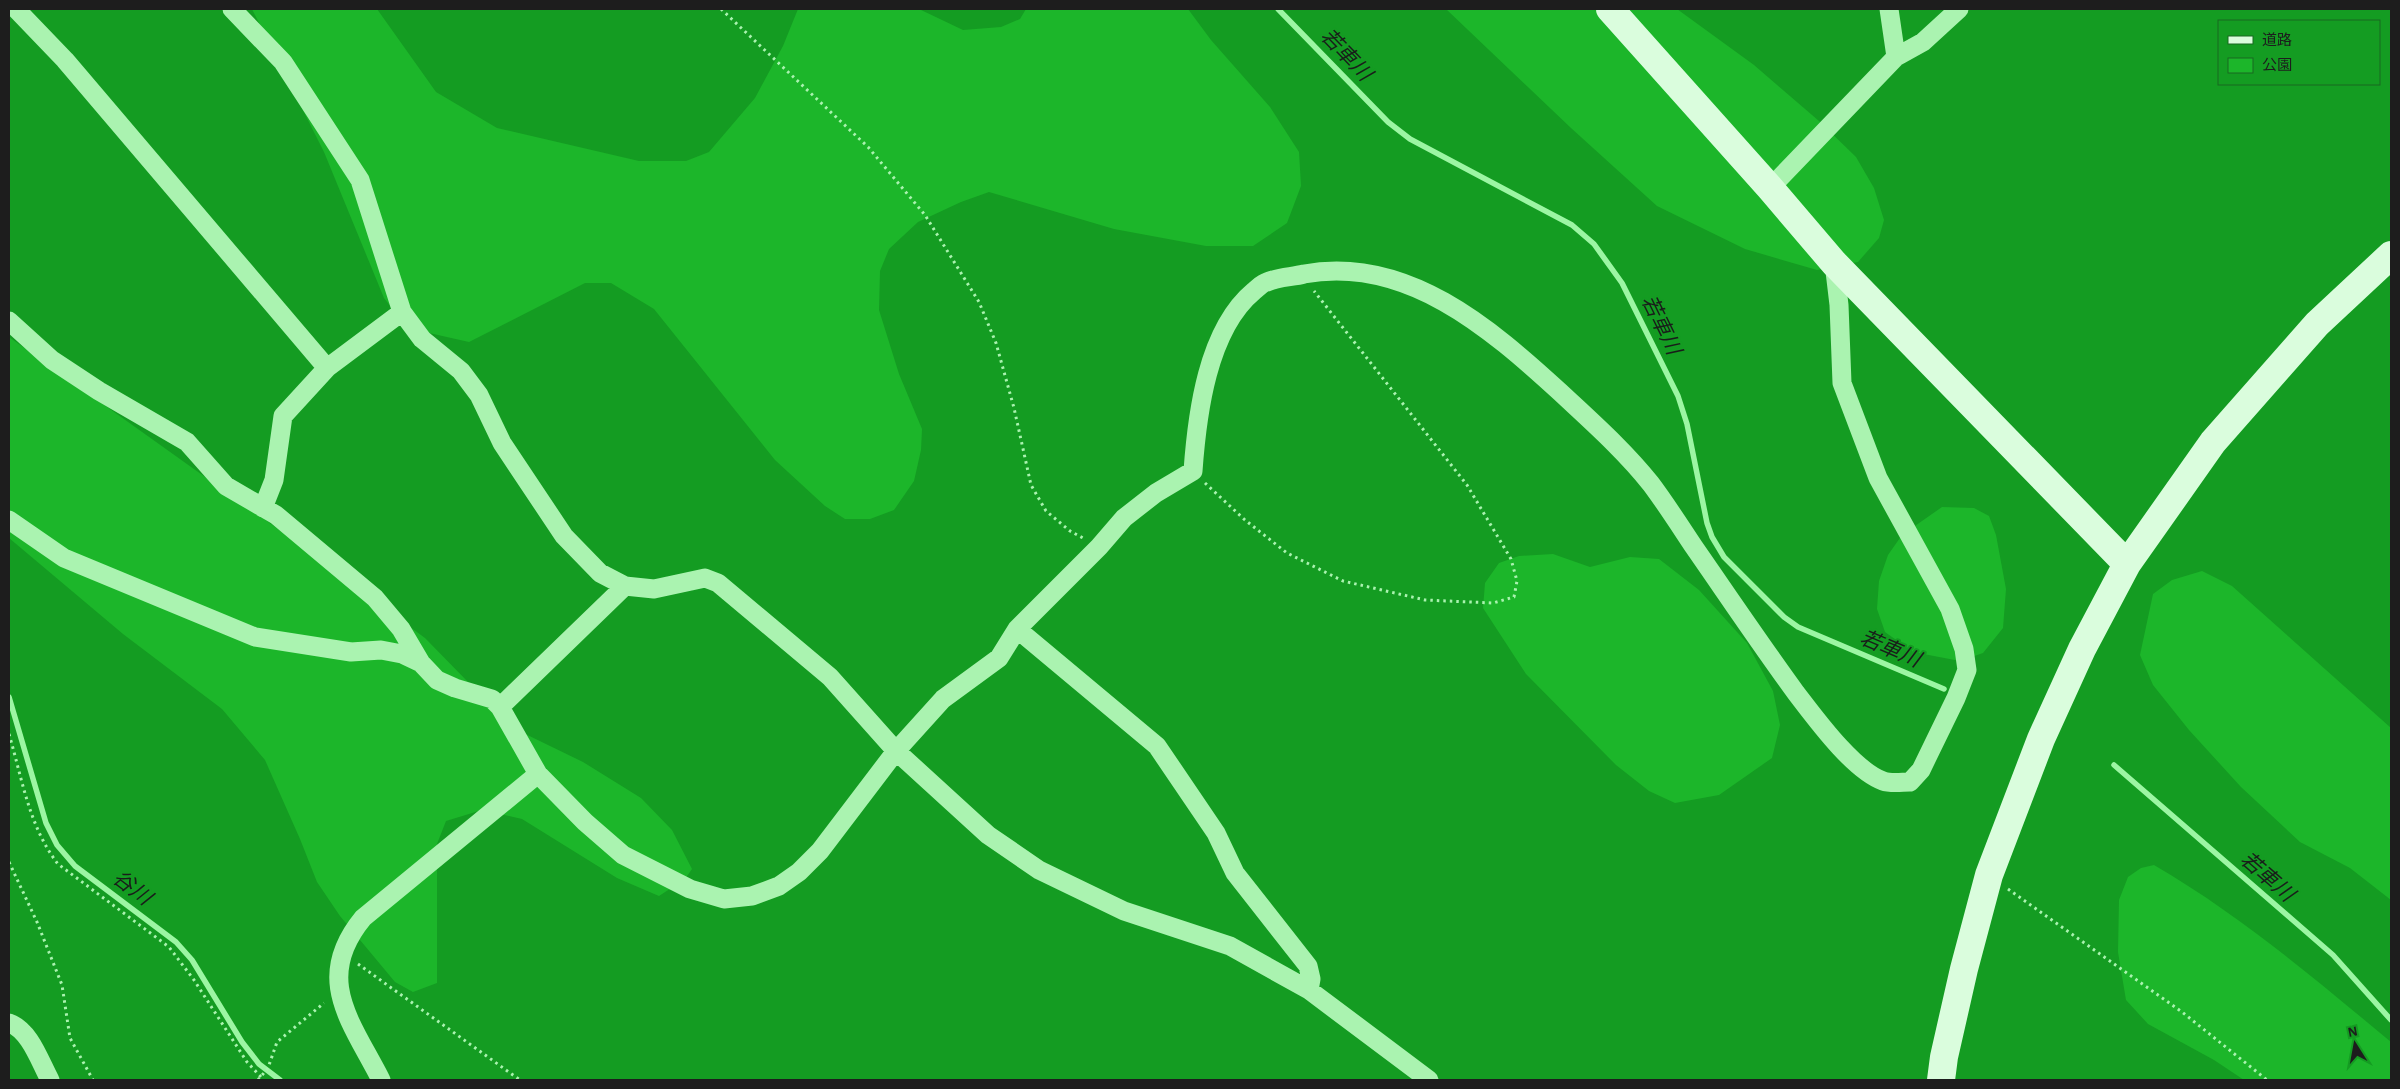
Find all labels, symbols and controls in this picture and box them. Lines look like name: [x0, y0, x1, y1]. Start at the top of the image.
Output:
legend: [2218, 20, 2380, 85]
water label: 若車川: [1317, 24, 1378, 86]
text: 道路: [2262, 32, 2292, 48]
text: 公園: [2262, 57, 2292, 73]
water label: 若車川: [1638, 292, 1686, 360]
water label: 若車川: [1857, 626, 1925, 672]
water label: 若車川: [2236, 848, 2300, 907]
water label: 谷川: [109, 866, 157, 910]
north arrow: [2330, 1019, 2380, 1069]
text: N: [2347, 1024, 2359, 1040]

